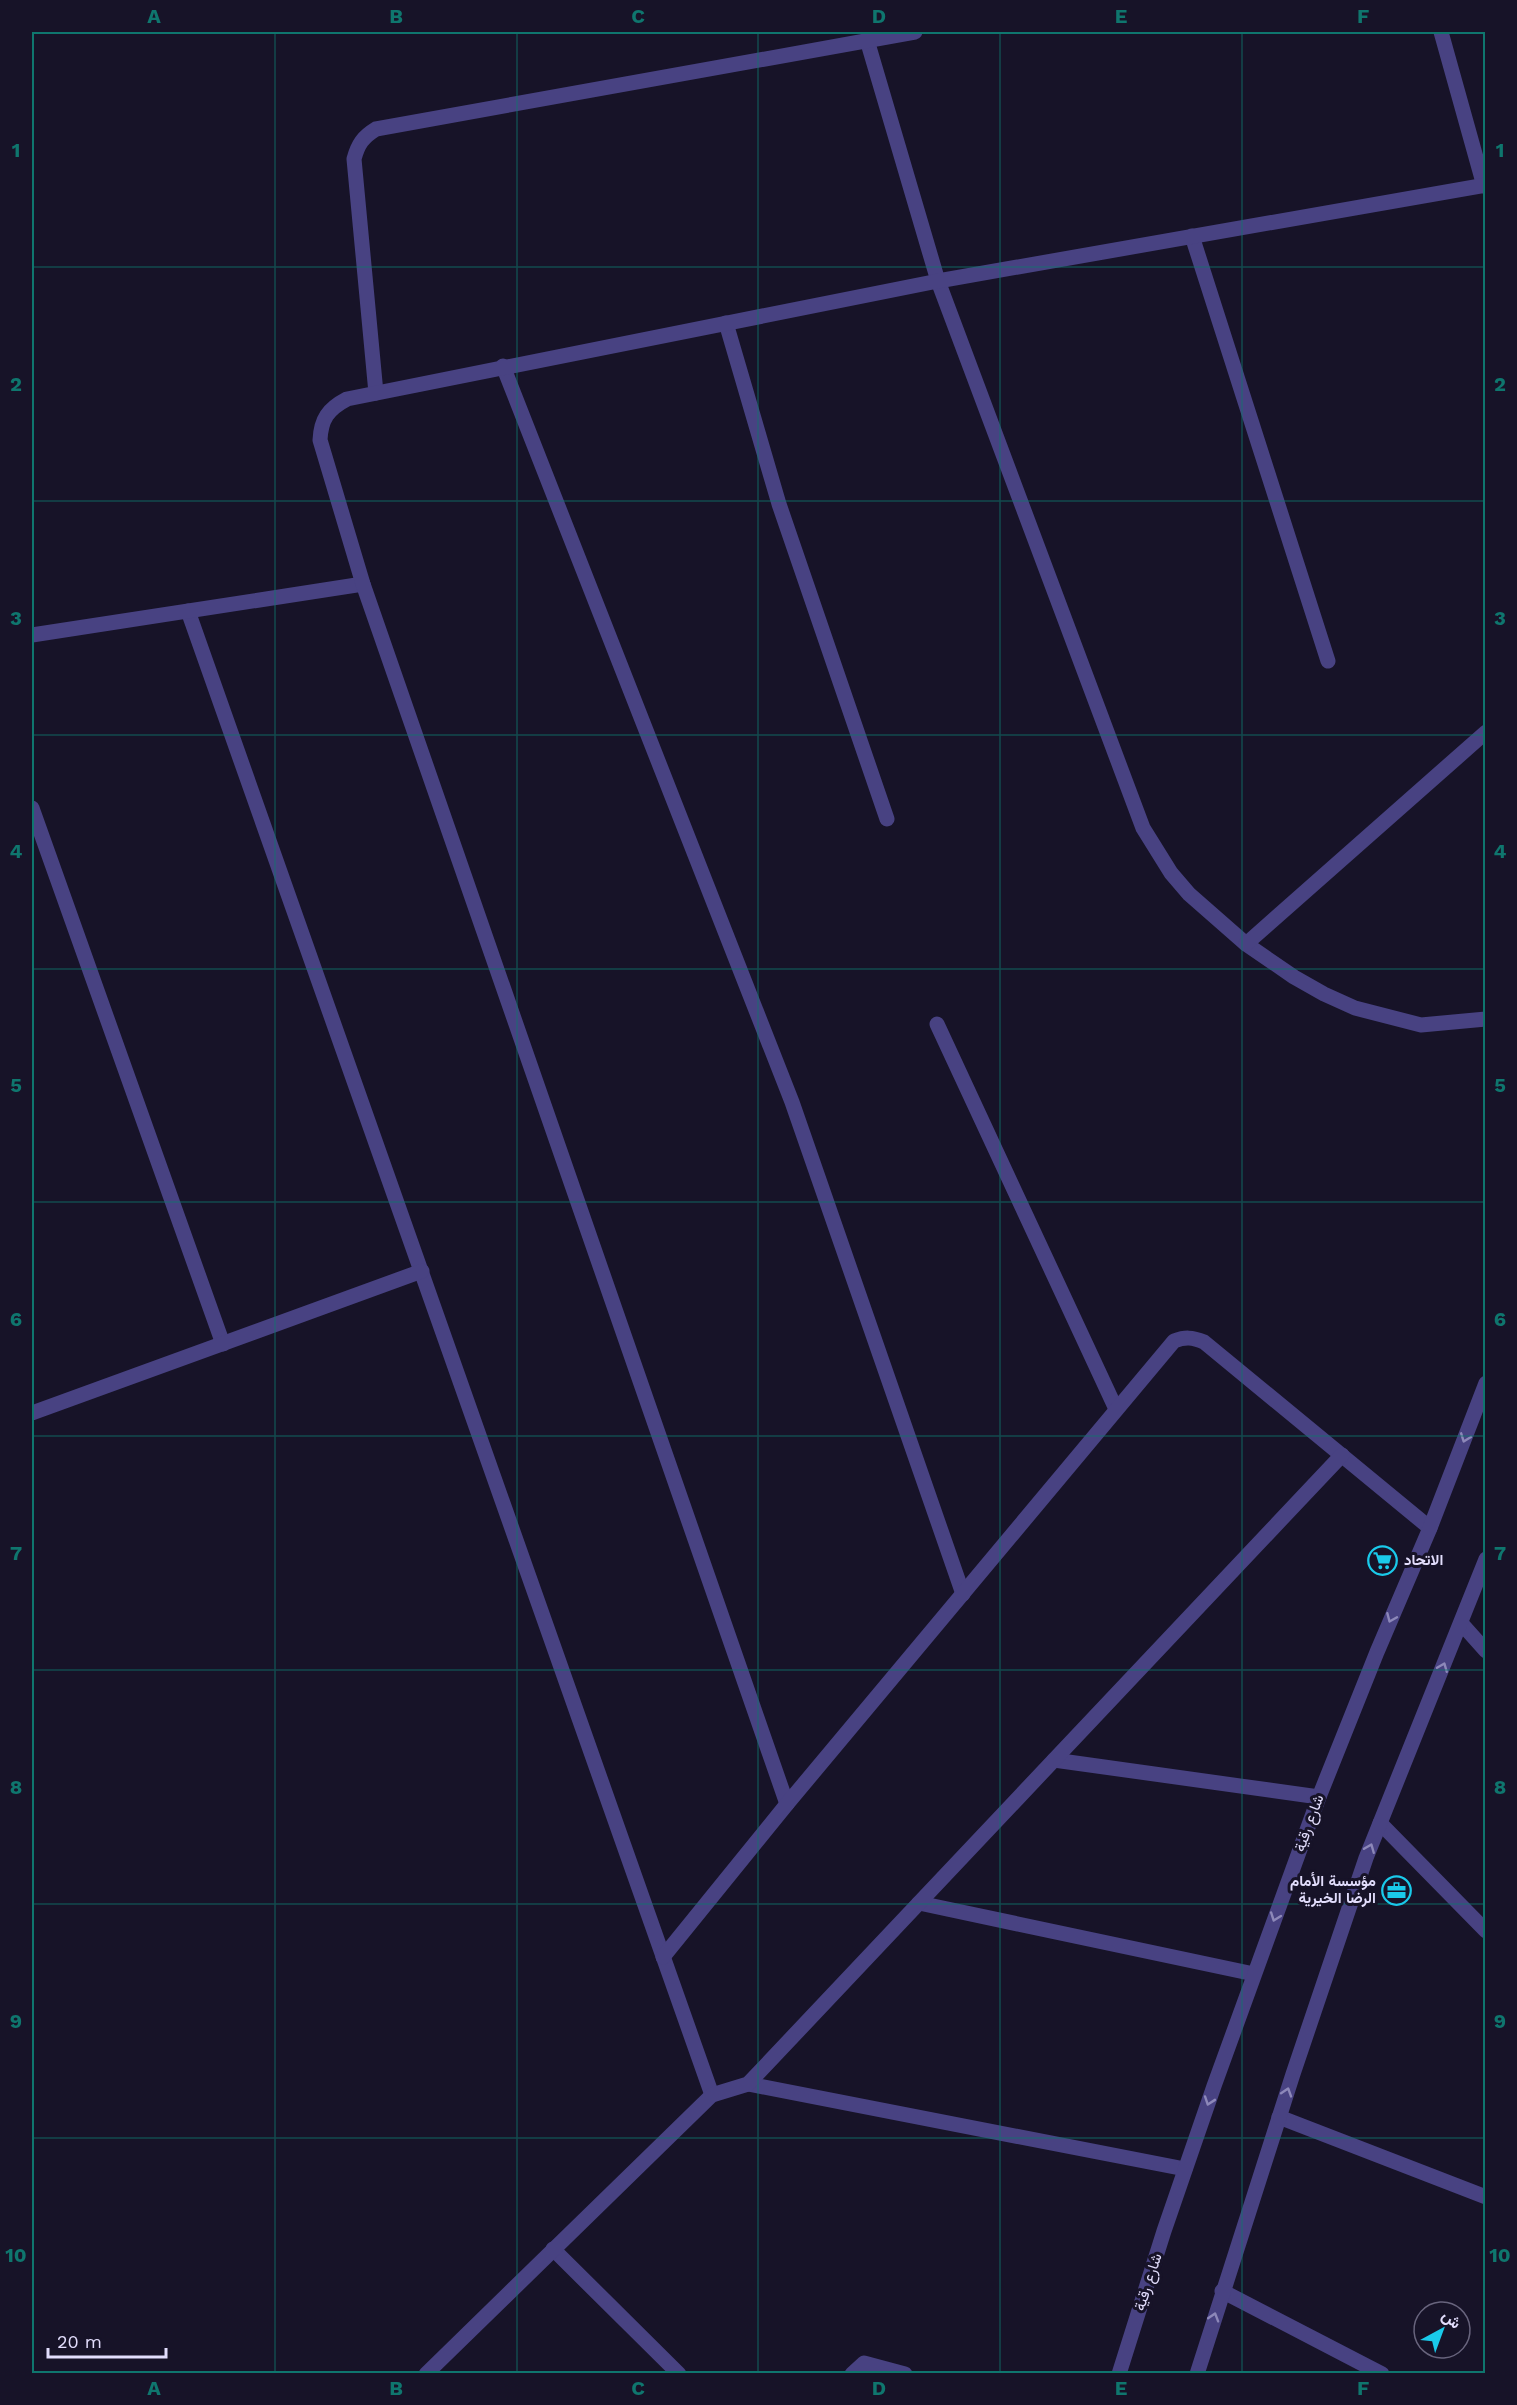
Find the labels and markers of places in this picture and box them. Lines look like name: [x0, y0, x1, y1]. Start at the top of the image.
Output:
supermarket icon: الاتحاد: [1367, 1544, 1399, 1576]
place label: الاتحاد: [1404, 1551, 1443, 1569]
place label: مؤسسة الأمام الرضا الخيرية: [1290, 1872, 1376, 1907]
office icon: مؤسسة الأمام الرضا الخيرية: [1381, 1874, 1413, 1906]

